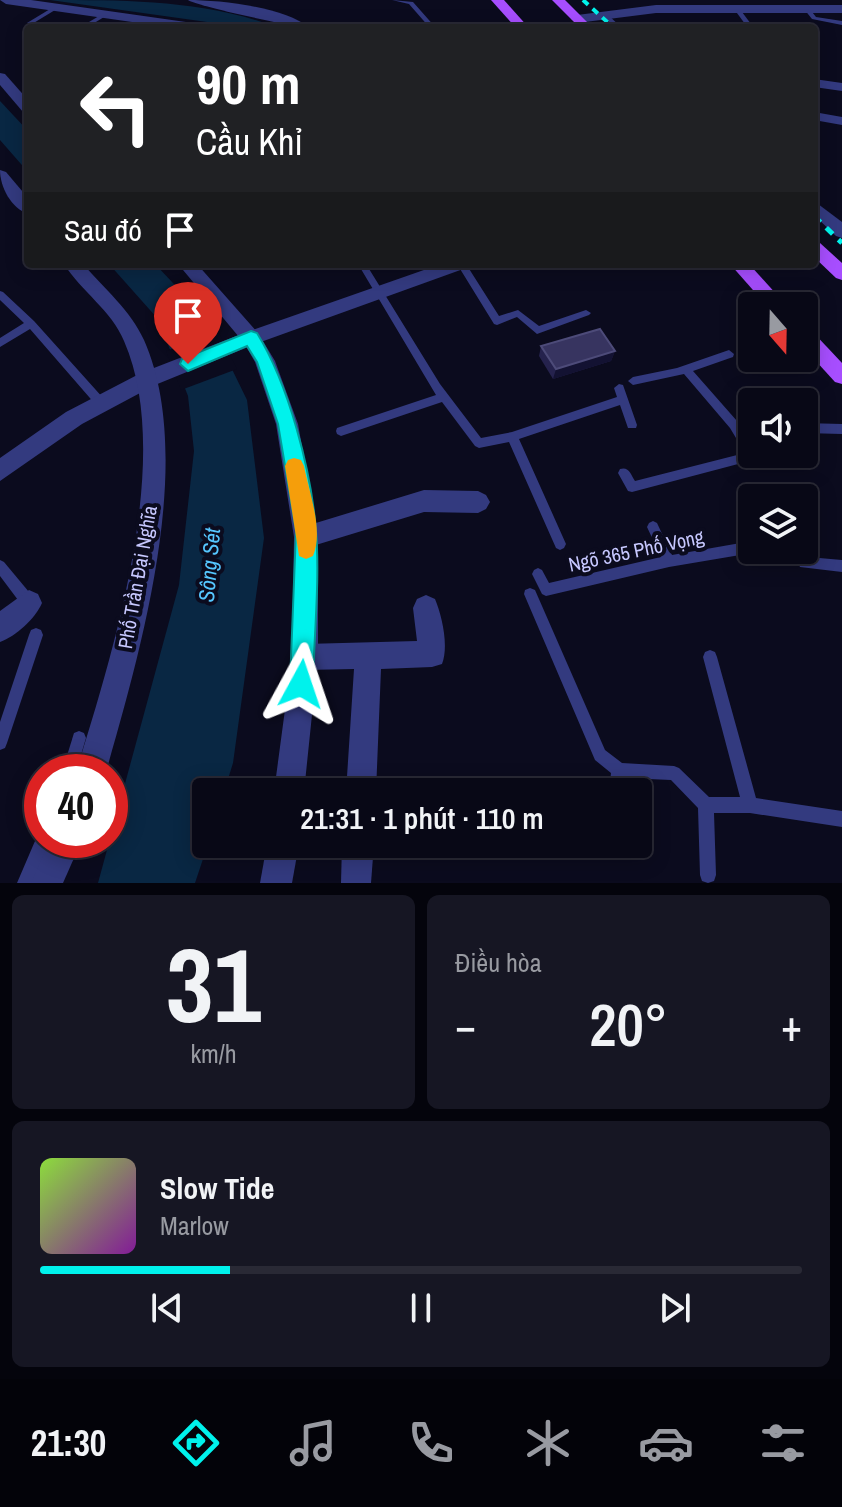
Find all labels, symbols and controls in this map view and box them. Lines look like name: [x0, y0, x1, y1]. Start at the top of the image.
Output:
text: 90 m: [196, 46, 301, 121]
icon: left: [64, 56, 168, 160]
text: Cầu Khỉ: [196, 118, 303, 166]
icon: arrive: [158, 208, 202, 252]
text: Sau đó: [64, 210, 142, 250]
pin: [154, 282, 222, 364]
north arrow: [738, 292, 818, 372]
map controls: [738, 292, 818, 564]
icon: arrive: [166, 294, 210, 338]
button: sound: [738, 388, 818, 468]
button: layers: [738, 484, 818, 564]
street label: Phố Trần Đại Nghĩa: [111, 503, 163, 651]
street label: Ngõ 365 Phố Vọng: [566, 522, 706, 578]
water label: Sông Sét: [191, 526, 227, 603]
position arrow: [259, 642, 343, 726]
speed limit sign: 40: [24, 754, 128, 858]
text: 21:31 · 1 phút · 110 m: [300, 798, 544, 838]
text: 31: [166, 914, 261, 1054]
text: Điều hòa: [455, 945, 542, 980]
text: 20°: [589, 984, 668, 1065]
text: −: [455, 995, 476, 1055]
text: +: [781, 995, 802, 1055]
text: km/h: [190, 1036, 237, 1071]
text: Slow Tide: [160, 1168, 274, 1208]
text: Marlow: [160, 1208, 229, 1243]
icon: previous: [145, 1286, 189, 1330]
icon: pause: [399, 1286, 443, 1330]
icon: next: [653, 1286, 697, 1330]
icon: directions: [168, 1415, 224, 1471]
icon: music: [285, 1415, 341, 1471]
icon: phone: [403, 1415, 459, 1471]
icon: climate: [520, 1415, 576, 1471]
icon: car: [638, 1415, 694, 1471]
icon: filters: [755, 1415, 811, 1471]
text: 21:30: [31, 1419, 106, 1467]

